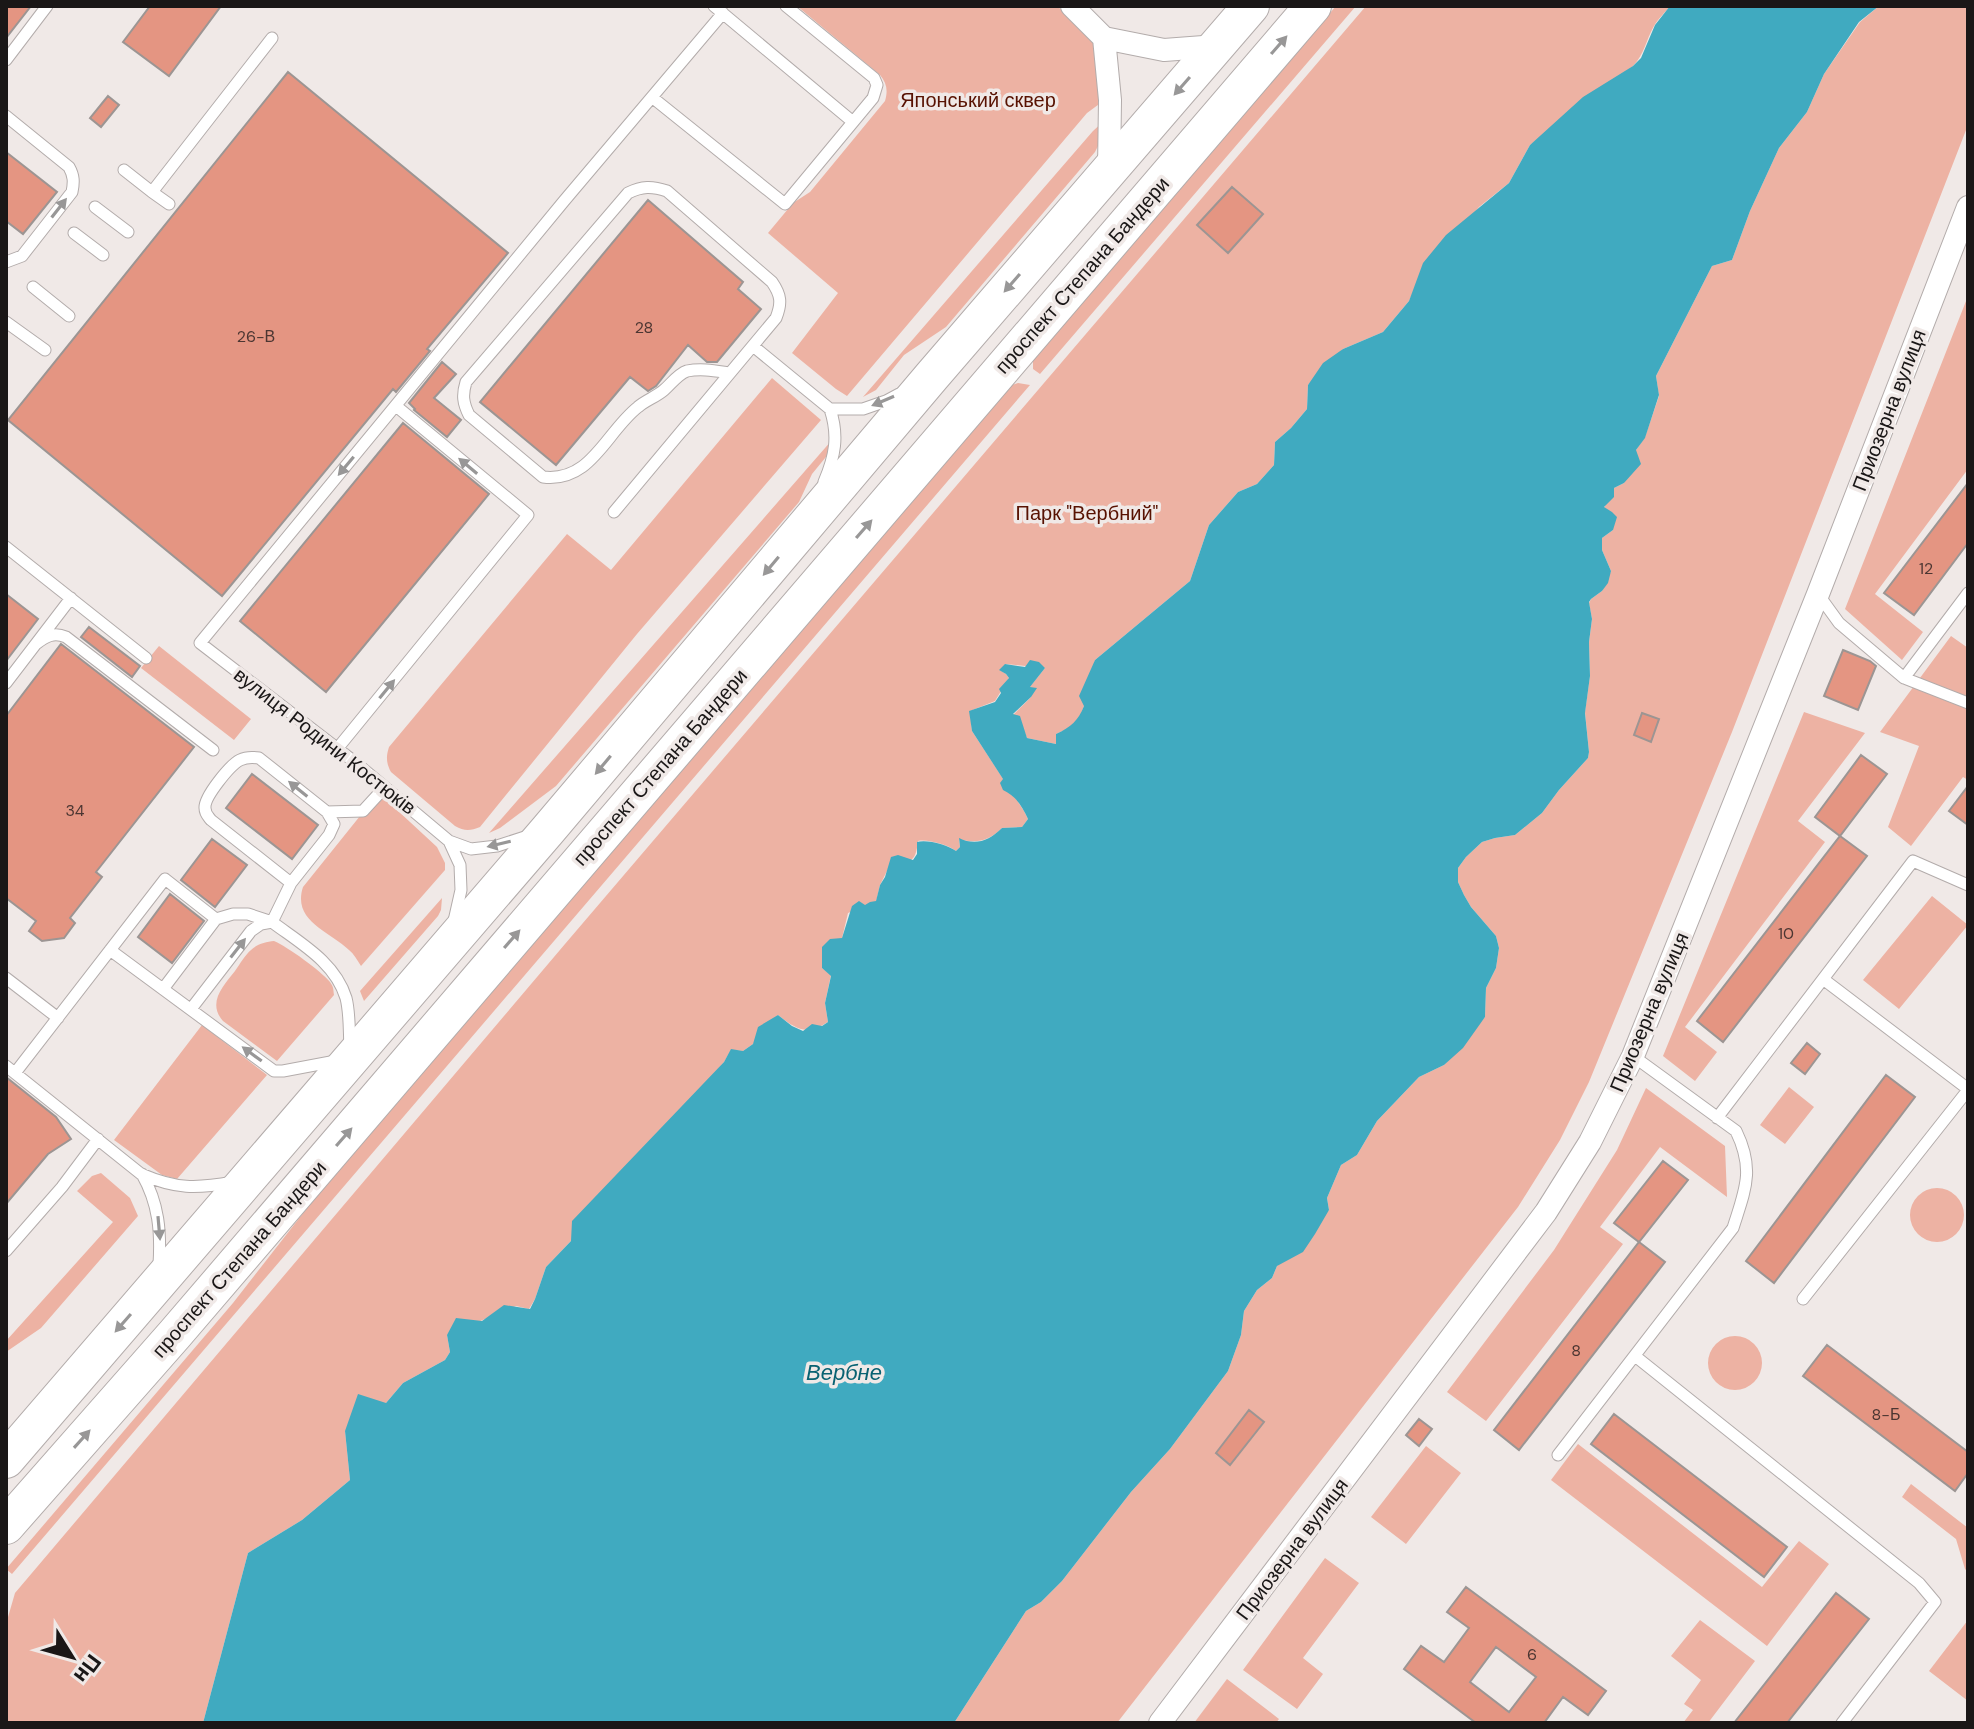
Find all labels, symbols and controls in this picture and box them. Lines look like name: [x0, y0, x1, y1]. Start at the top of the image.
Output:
one-way arrow: [1270, 36, 1287, 56]
one-way arrow: [1174, 76, 1191, 96]
park label: Японський сквер: [900, 87, 1056, 113]
street label: проспект Степана Бандери: [989, 171, 1175, 379]
one-way arrow: [51, 198, 67, 218]
one-way arrow: [1004, 272, 1021, 292]
house number: 28: [635, 317, 653, 338]
street label: Приозерна вулиця: [1846, 325, 1932, 495]
house number: 26-В: [237, 326, 275, 347]
one-way arrow: [871, 395, 895, 408]
one-way arrow: [338, 456, 355, 476]
one-way arrow: [458, 458, 478, 474]
park label: Парк "Вербний": [1016, 500, 1159, 526]
one-way arrow: [855, 520, 872, 540]
one-way arrow: [763, 556, 780, 576]
house number: 12: [1919, 558, 1933, 579]
street label: вулиця Родини Костюків: [229, 662, 421, 820]
street label: проспект Степана Бандери: [567, 663, 753, 871]
one-way arrow: [378, 679, 394, 699]
one-way arrow: [595, 755, 612, 775]
one-way arrow: [288, 781, 308, 798]
house number: 34: [65, 800, 85, 821]
one-way arrow: [486, 839, 511, 851]
house number: 10: [1778, 923, 1794, 944]
street label: Приозерна вулиця: [1604, 928, 1694, 1096]
one-way arrow: [503, 929, 521, 948]
one-way arrow: [230, 938, 246, 958]
one-way arrow: [242, 1047, 262, 1063]
one-way arrow: [335, 1127, 352, 1147]
street label: проспект Степана Бандери: [146, 1155, 332, 1363]
one-way arrow: [153, 1216, 166, 1241]
one-way arrow: [115, 1313, 132, 1333]
house number: 8: [1571, 1340, 1581, 1361]
water label: Вербне: [806, 1358, 882, 1387]
house number: 8-Б: [1872, 1404, 1900, 1425]
one-way arrow: [72, 1429, 90, 1448]
street label: Приозерна вулиця: [1230, 1473, 1354, 1625]
north arrow: [32, 1617, 112, 1697]
house number: 6: [1527, 1644, 1537, 1665]
text: Пн: [67, 1648, 108, 1689]

